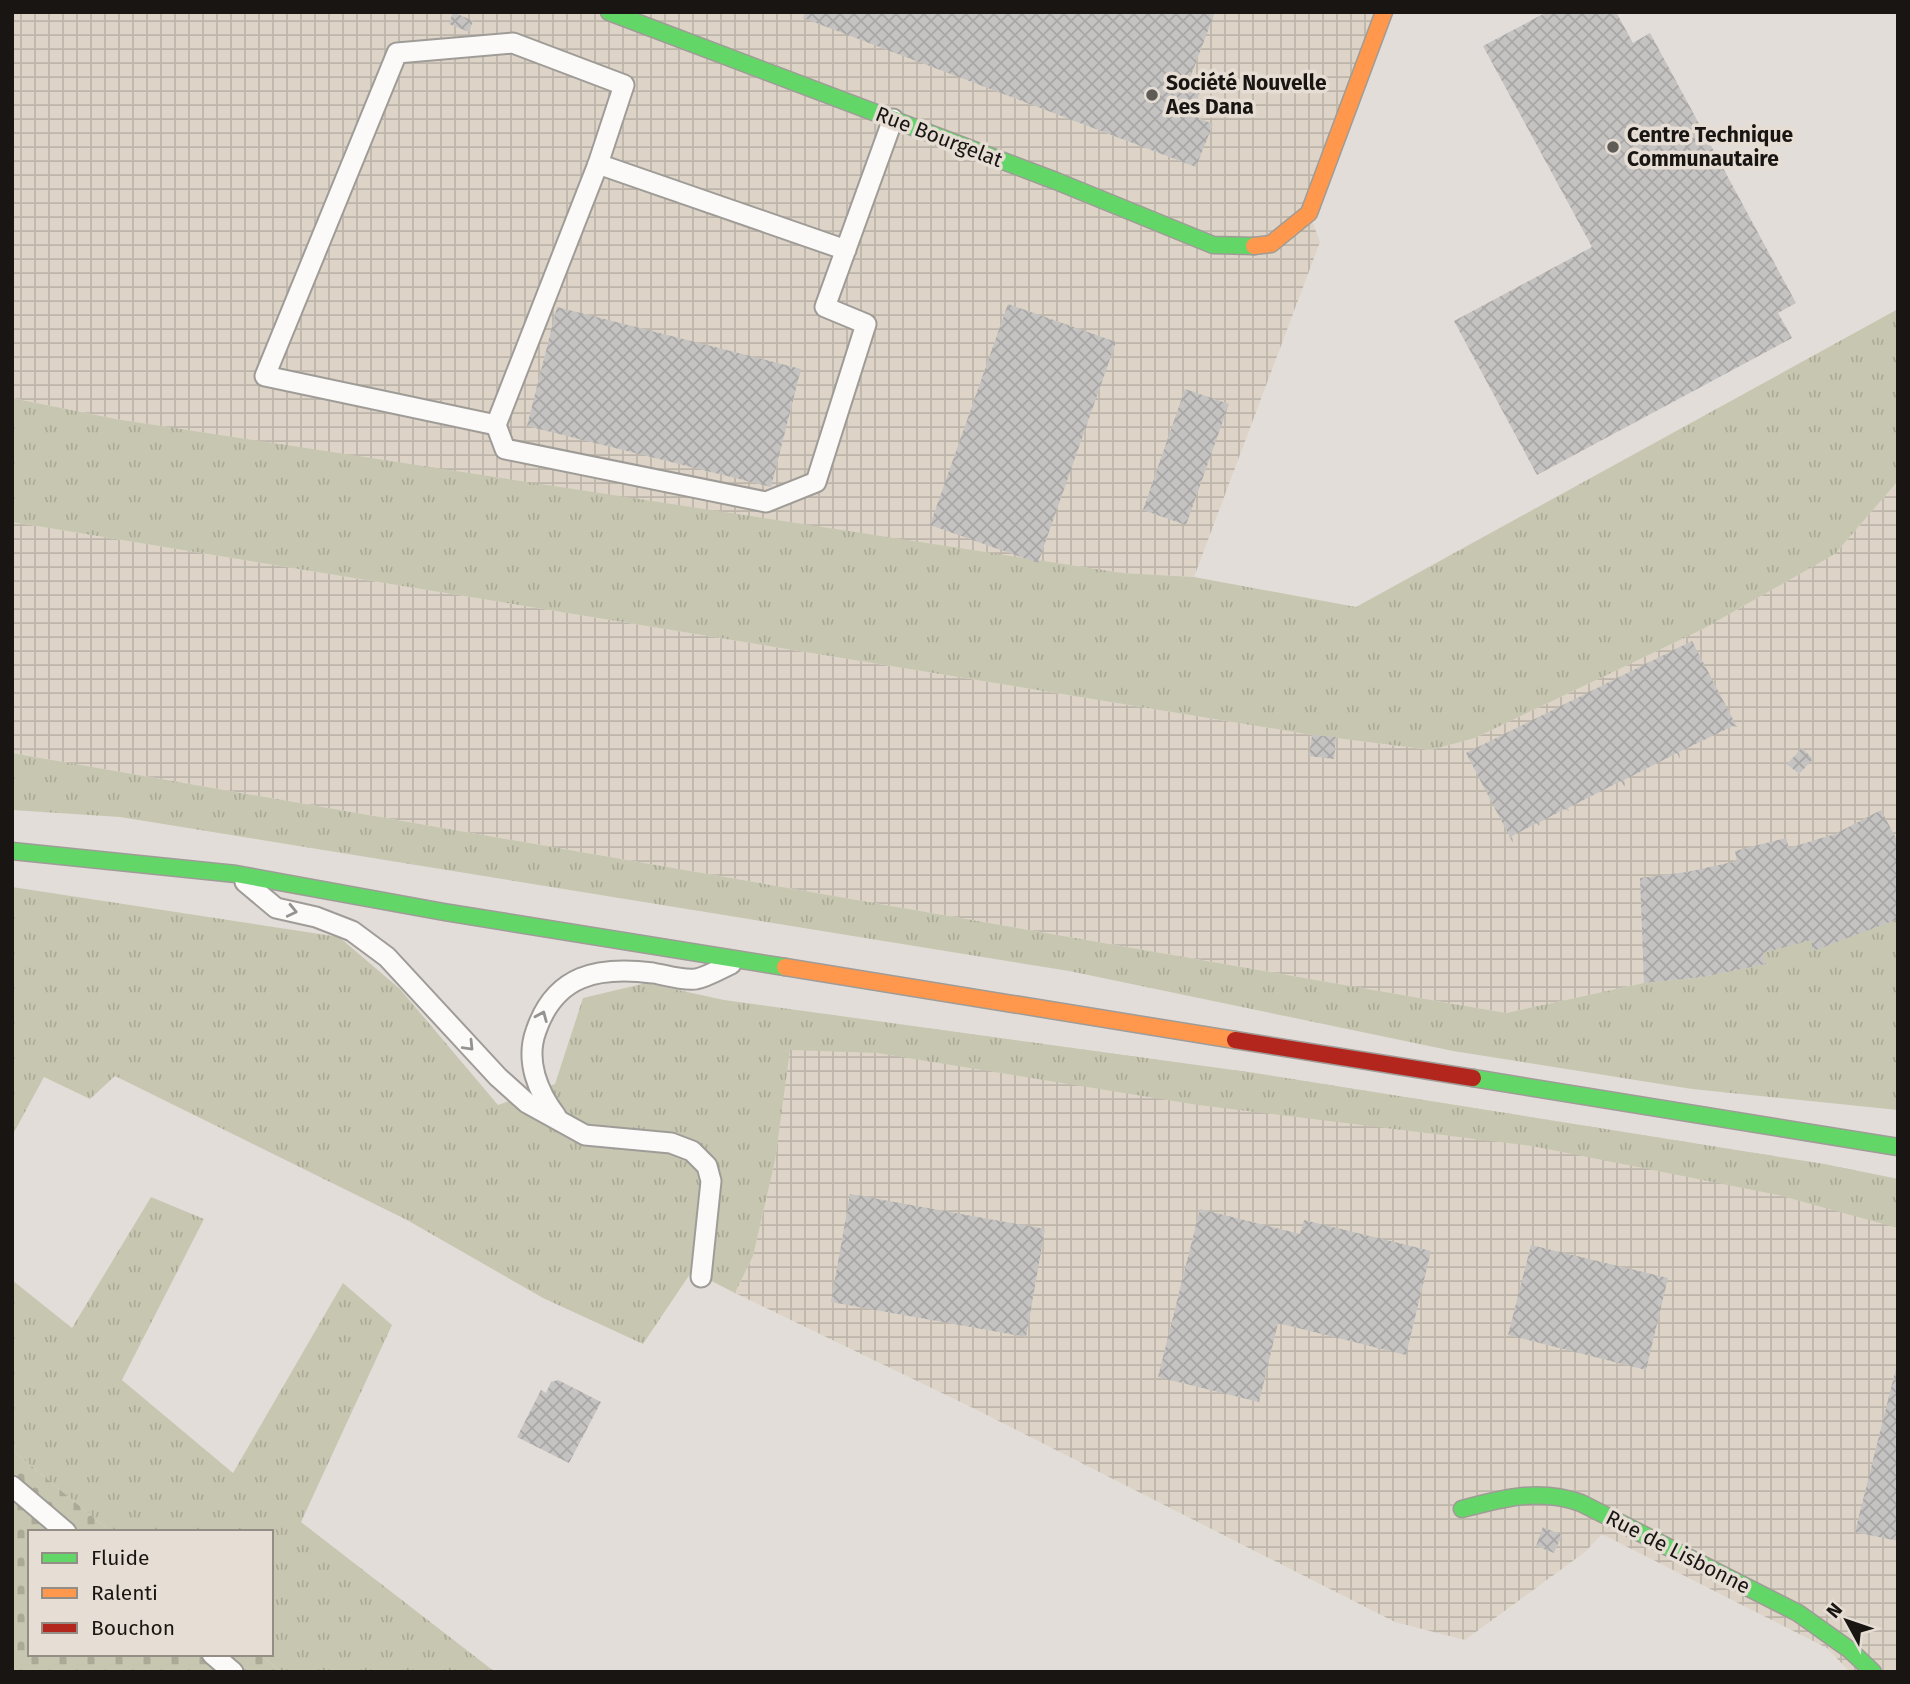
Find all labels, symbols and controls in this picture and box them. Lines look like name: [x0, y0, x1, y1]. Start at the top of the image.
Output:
place label: Société Nouvelle Aes Dana: [1165, 70, 1327, 120]
marker: Société Nouvelle Aes Dana: [1144, 87, 1160, 103]
street label: Rue Bourgelat: [872, 101, 1007, 173]
place label: Centre Technique Communautaire: [1627, 122, 1793, 172]
marker: Centre Technique Communautaire: [1605, 139, 1621, 155]
one-way arrow: [286, 903, 298, 918]
one-way arrow: [534, 1011, 548, 1023]
one-way arrow: [460, 1038, 473, 1051]
street label: Rue de Lisbonne: [1601, 1504, 1755, 1600]
legend: [28, 1530, 273, 1656]
text: Fluide: [91, 1545, 149, 1571]
text: Ralenti: [91, 1580, 158, 1606]
north arrow: [1812, 1586, 1882, 1656]
text: N: [1821, 1598, 1847, 1623]
text: Bouchon: [91, 1615, 175, 1641]

